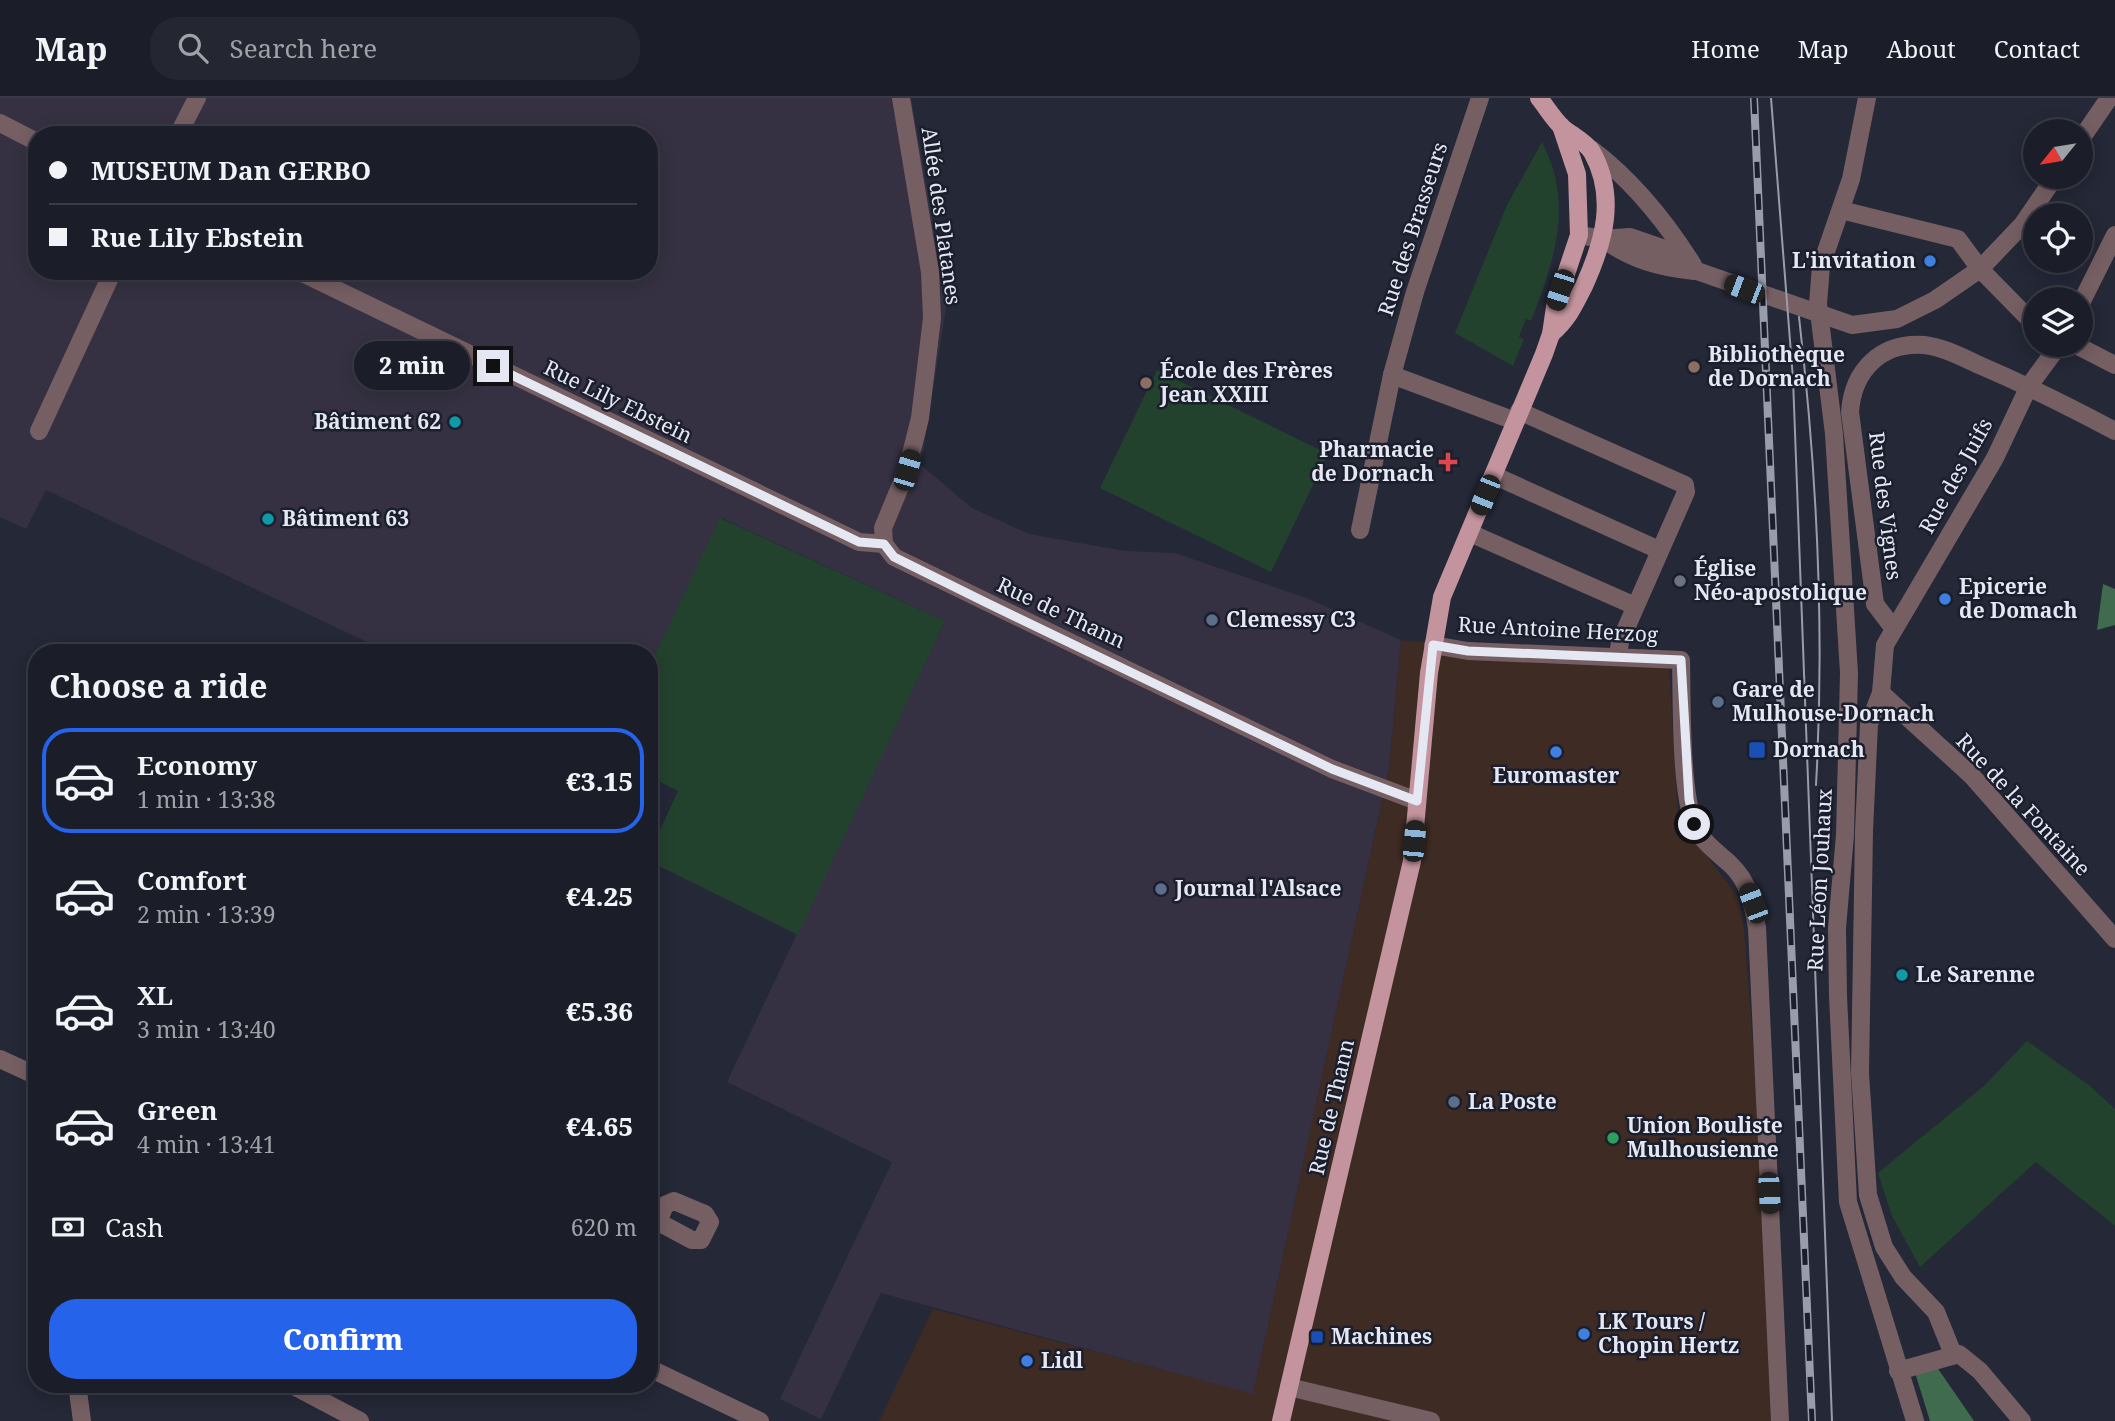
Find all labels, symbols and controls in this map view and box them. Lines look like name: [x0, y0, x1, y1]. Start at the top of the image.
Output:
search box: [150, 17, 640, 80]
text: Map: [35, 26, 108, 71]
icon: search: [174, 29, 212, 67]
text: Search here: [230, 30, 377, 66]
text: Home: [1691, 32, 1760, 65]
text: Map: [1798, 32, 1849, 65]
text: About: [1887, 32, 1956, 65]
text: Contact: [1994, 32, 2080, 65]
north arrow: [2023, 119, 2093, 189]
map controls: [2023, 119, 2093, 357]
street label: Allée des Platanes: [916, 125, 968, 307]
street label: Rue des Brasseurs: [1371, 138, 1453, 319]
text: MUSEUM Dan GERBO: [91, 152, 371, 188]
button: locate: [2023, 203, 2093, 273]
text: Rue Lily Ebstein: [91, 219, 304, 255]
place label: L'invitation: [1792, 246, 1916, 274]
marker: L'invitation: [1922, 253, 1938, 269]
car: [1544, 267, 1577, 313]
car: [1721, 272, 1768, 306]
button: layers: [2023, 287, 2093, 357]
place label: Bibliothèque de Dornach: [1708, 340, 1845, 392]
callout: 2 min: [353, 342, 468, 390]
text: 2 min: [379, 349, 445, 381]
route end: [477, 350, 509, 382]
street label: Rue Lily Ebstein: [540, 353, 697, 449]
place label: École des Frères Jean XXIII: [1159, 356, 1333, 408]
marker: Bibliothèque de Dornach: [1686, 359, 1702, 375]
marker: École des Frères Jean XXIII: [1138, 375, 1154, 391]
place label: Bâtiment 62: [314, 407, 441, 435]
street label: Rue des Juifs: [1912, 413, 1998, 538]
marker: Bâtiment 62: [447, 414, 463, 430]
street label: Rue des Vignes: [1863, 430, 1909, 582]
place label: Pharmacie de Dornach: [1311, 435, 1434, 487]
car: [892, 447, 923, 493]
marker: Pharmacie de Dornach: [1440, 454, 1456, 470]
car: [1468, 472, 1503, 518]
place label: Bâtiment 63: [282, 504, 409, 532]
marker: Bâtiment 63: [260, 511, 276, 527]
place label: Église Néo-apostolique: [1694, 554, 1867, 606]
street label: Rue de Thann: [993, 570, 1130, 654]
place label: Epicerie de Domach: [1959, 572, 2077, 624]
marker: Église Néo-apostolique: [1672, 573, 1688, 589]
marker: Epicerie de Domach: [1937, 591, 1953, 607]
place label: Clemessy C3: [1226, 605, 1356, 633]
street label: Rue Antoine Herzog: [1457, 610, 1660, 648]
marker: Clemessy C3: [1204, 612, 1220, 628]
text: Choose a ride: [49, 664, 268, 707]
place label: Gare de Mulhouse-Dornach: [1732, 675, 1935, 727]
marker: Gare de Mulhouse-Dornach: [1710, 694, 1726, 710]
street label: Rue de la Fontaine: [1950, 727, 2097, 882]
place label: Dornach: [1773, 735, 1865, 763]
marker: Dornach: [1747, 740, 1767, 760]
marker: Euromaster: [1548, 744, 1564, 760]
text: Economy: [137, 747, 257, 783]
icon: car: [53, 749, 116, 812]
place label: Euromaster: [1493, 761, 1619, 789]
text: €3.15: [566, 763, 633, 799]
text: 1 min · 13:38: [137, 783, 275, 815]
street label: Rue Léon Jouhaux: [1800, 787, 1838, 972]
route start: [1678, 808, 1710, 840]
car: [1402, 819, 1427, 863]
text: Comfort: [137, 862, 247, 898]
icon: car: [53, 864, 116, 927]
place label: Journal l'Alsace: [1174, 874, 1341, 902]
text: €4.25: [566, 878, 633, 914]
car: [1736, 880, 1771, 926]
marker: Journal l'Alsace: [1153, 881, 1169, 897]
text: 2 min · 13:39: [137, 898, 275, 930]
place label: Le Sarenne: [1916, 960, 2035, 988]
marker: Le Sarenne: [1894, 967, 1910, 983]
text: XL: [137, 977, 173, 1013]
icon: car: [53, 979, 116, 1042]
text: €5.36: [566, 993, 633, 1029]
text: 3 min · 13:40: [137, 1013, 275, 1045]
street label: Rue de Thann: [1302, 1036, 1360, 1177]
place label: La Poste: [1468, 1087, 1557, 1115]
text: Green: [137, 1092, 218, 1128]
icon: car: [53, 1094, 116, 1157]
marker: La Poste: [1446, 1094, 1462, 1110]
text: €4.65: [566, 1108, 633, 1144]
place label: Union Bouliste Mulhousienne: [1627, 1111, 1783, 1163]
text: 4 min · 13:41: [137, 1128, 275, 1160]
marker: Union Bouliste Mulhousienne: [1605, 1130, 1621, 1146]
car: [1758, 1171, 1781, 1215]
icon: cash: [49, 1208, 87, 1246]
text: Cash: [105, 1209, 164, 1245]
text: 620 m: [571, 1211, 637, 1243]
button: Confirm: [49, 1299, 637, 1379]
place label: LK Tours / Chopin Hertz: [1598, 1307, 1739, 1359]
place label: Machines: [1331, 1322, 1432, 1350]
marker: LK Tours / Chopin Hertz: [1576, 1326, 1592, 1342]
marker: Machines: [1309, 1329, 1325, 1345]
place label: Lidl: [1041, 1346, 1084, 1374]
marker: Lidl: [1019, 1353, 1035, 1369]

